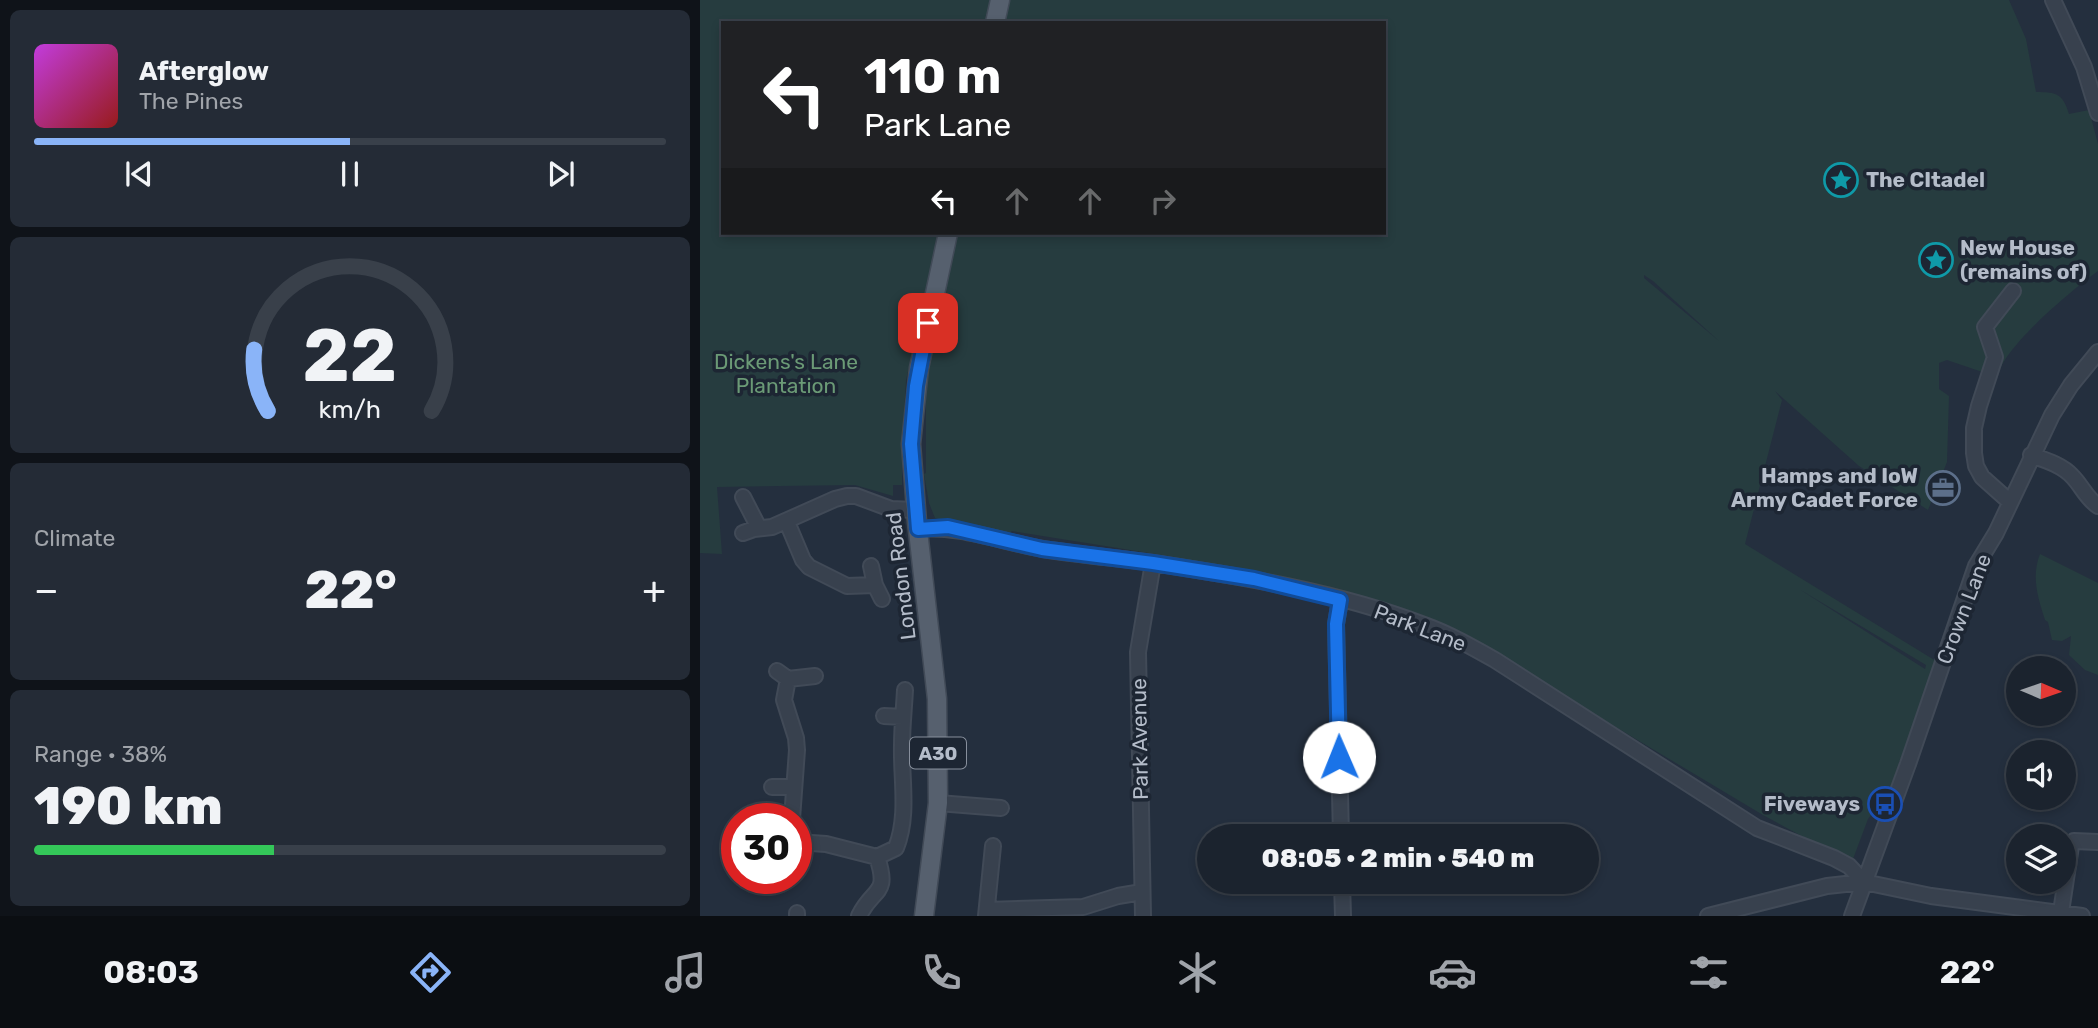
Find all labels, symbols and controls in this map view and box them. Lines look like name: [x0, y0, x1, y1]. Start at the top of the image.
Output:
text: 110 m: [864, 47, 1001, 105]
icon: left: [749, 49, 840, 140]
text: Afterglow: [139, 56, 269, 87]
text: The Pines: [139, 87, 243, 115]
text: Park Lane: [864, 106, 1011, 144]
icon: previous: [120, 155, 158, 193]
icon: pause: [331, 155, 369, 193]
icon: next: [542, 155, 580, 193]
place icon: The CItadel: [1822, 161, 1860, 199]
place label: The CItadel: [1866, 167, 1985, 192]
icon: left: [925, 182, 963, 220]
icon: ahead: [998, 182, 1036, 220]
icon: ahead: [1071, 182, 1109, 220]
icon: right: [1144, 182, 1182, 220]
place label: New House (remains of): [1960, 235, 2087, 284]
place icon: New House (remains of): [1917, 241, 1955, 279]
pin: [898, 293, 958, 353]
icon: arrive: [909, 304, 947, 342]
text: 22: [303, 313, 397, 399]
park label: Dickens's Lane Plantation: [714, 349, 858, 398]
text: km/h: [319, 395, 381, 424]
place label: Hamps and IoW Army Cadet Force: [1731, 463, 1918, 512]
office icon: Hamps and IoW Army Cadet Force: [1924, 469, 1962, 507]
street label: London Road: [880, 511, 921, 641]
text: Climate: [34, 524, 115, 552]
street label: Crown Lane: [1931, 550, 1996, 668]
text: 22°: [304, 559, 397, 621]
text: −: [34, 567, 59, 613]
text: +: [642, 567, 666, 613]
street label: Park Lane: [1371, 599, 1470, 656]
north arrow: [2006, 656, 2076, 726]
map controls: [2006, 656, 2076, 894]
street label: Park Avenue: [1126, 678, 1153, 800]
position arrow: [1302, 720, 1376, 794]
road number: A30: [910, 738, 966, 768]
text: Range · 38%: [34, 740, 167, 768]
button: sound: [2006, 740, 2076, 810]
text: 190 km: [34, 775, 223, 837]
bus stop icon: Fiveways: [1866, 785, 1904, 823]
place label: Fiveways: [1764, 791, 1860, 816]
speed limit sign: 30: [721, 803, 812, 894]
button: layers: [2006, 824, 2076, 894]
text: 08:05 · 2 min · 540 m: [1262, 843, 1534, 874]
icon: directions: [406, 948, 455, 997]
icon: music: [661, 948, 710, 997]
icon: phone: [917, 948, 966, 997]
icon: climate: [1173, 948, 1222, 997]
icon: car: [1428, 948, 1477, 997]
icon: filters: [1684, 948, 1733, 997]
text: 08:03: [103, 953, 199, 991]
text: 22°: [1940, 953, 1995, 991]

